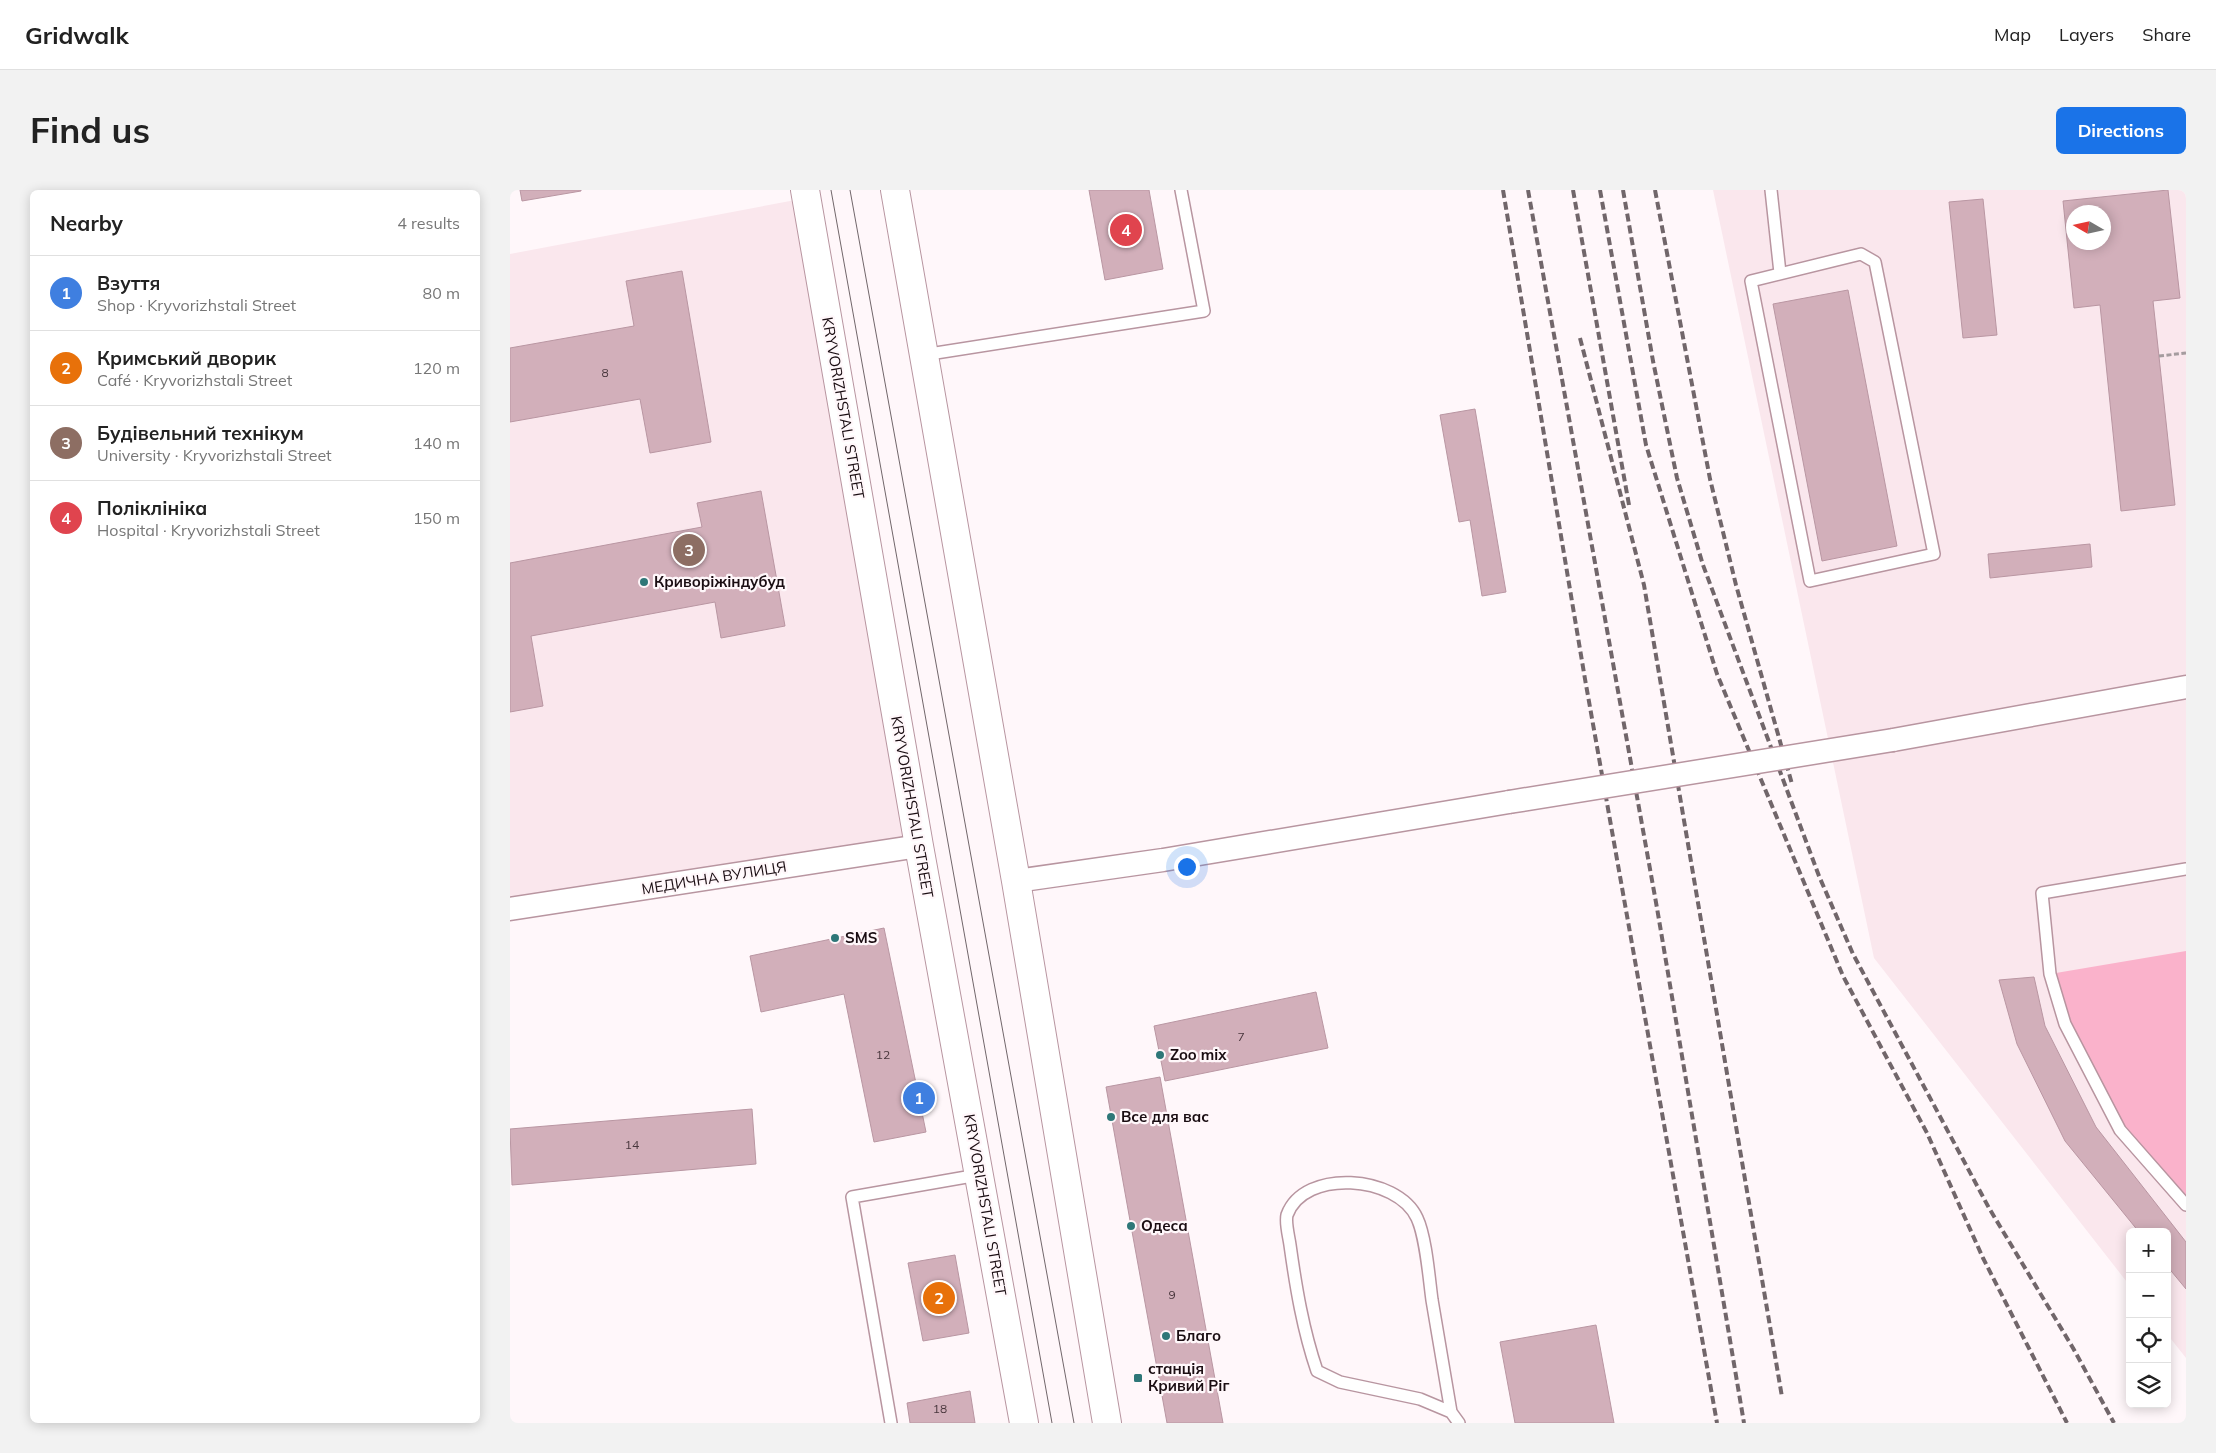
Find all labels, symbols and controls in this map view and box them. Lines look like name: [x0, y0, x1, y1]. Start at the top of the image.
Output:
text: Gridwalk: [25, 20, 129, 50]
text: Map: [1994, 23, 2031, 46]
text: Layers: [2059, 23, 2114, 46]
text: Share: [2142, 23, 2191, 46]
button: Directions: [2056, 107, 2186, 154]
text: Find us: [30, 108, 150, 152]
north arrow: [2066, 205, 2111, 250]
text: Nearby: [50, 210, 123, 236]
pin: 4: [1110, 211, 1142, 249]
text: 4 results: [397, 213, 460, 233]
text: Взуття: [97, 271, 160, 295]
text: 1: [61, 283, 71, 303]
text: 80 m: [423, 283, 460, 303]
text: Shop · Kryvorizhstali Street: [97, 295, 296, 315]
street label: KRYVORIZHSTALI STREET: [818, 315, 869, 500]
text: Кримський дворик: [97, 346, 276, 370]
text: 2: [61, 358, 71, 378]
text: 120 m: [413, 358, 460, 378]
house number: 8: [601, 365, 609, 380]
text: Café · Kryvorizhstali Street: [97, 370, 292, 390]
text: Будівельний технікум: [97, 421, 304, 445]
text: 3: [61, 433, 71, 453]
text: 140 m: [413, 433, 460, 453]
text: University · Kryvorizhstali Street: [97, 445, 332, 465]
text: Поліклініка: [97, 496, 207, 520]
text: 4: [61, 508, 71, 528]
text: 150 m: [413, 508, 460, 528]
text: Hospital · Kryvorizhstali Street: [97, 520, 320, 540]
pin: 3: [673, 531, 705, 569]
place label: Криворіжіндубуд: [654, 572, 786, 591]
marker: Криворіжіндубуд: [638, 576, 650, 588]
street label: KRYVORIZHSTALI STREET: [887, 714, 938, 899]
your location: [1174, 854, 1200, 880]
street label: МЕДИЧНА ВУЛИЦЯ: [640, 857, 788, 898]
place label: SMS: [845, 928, 878, 947]
marker: SMS: [829, 932, 841, 944]
house number: 7: [1237, 1029, 1245, 1044]
place label: Zoo mix: [1170, 1045, 1227, 1064]
house number: 12: [876, 1047, 890, 1062]
marker: Zoo mix: [1154, 1049, 1166, 1061]
pin: 1: [903, 1079, 935, 1117]
place label: Все для вас: [1121, 1107, 1209, 1126]
marker: Все для вас: [1105, 1111, 1117, 1123]
street label: KRYVORIZHSTALI STREET: [960, 1112, 1011, 1297]
house number: 14: [625, 1137, 639, 1152]
place label: Одеса: [1141, 1216, 1188, 1235]
marker: Одеса: [1125, 1220, 1137, 1232]
map controls: [2126, 1228, 2171, 1408]
button: +: [2126, 1228, 2171, 1273]
button: −: [2126, 1273, 2171, 1318]
pin: 2: [923, 1279, 955, 1317]
house number: 9: [1168, 1287, 1176, 1302]
button: locate: [2126, 1318, 2171, 1363]
place label: Благо: [1176, 1326, 1221, 1345]
marker: Благо: [1160, 1330, 1172, 1342]
place label: станція Кривий Ріг: [1148, 1359, 1229, 1395]
button: layers: [2126, 1363, 2171, 1408]
marker: станція Кривий Ріг: [1132, 1372, 1144, 1384]
house number: 18: [933, 1401, 947, 1416]

